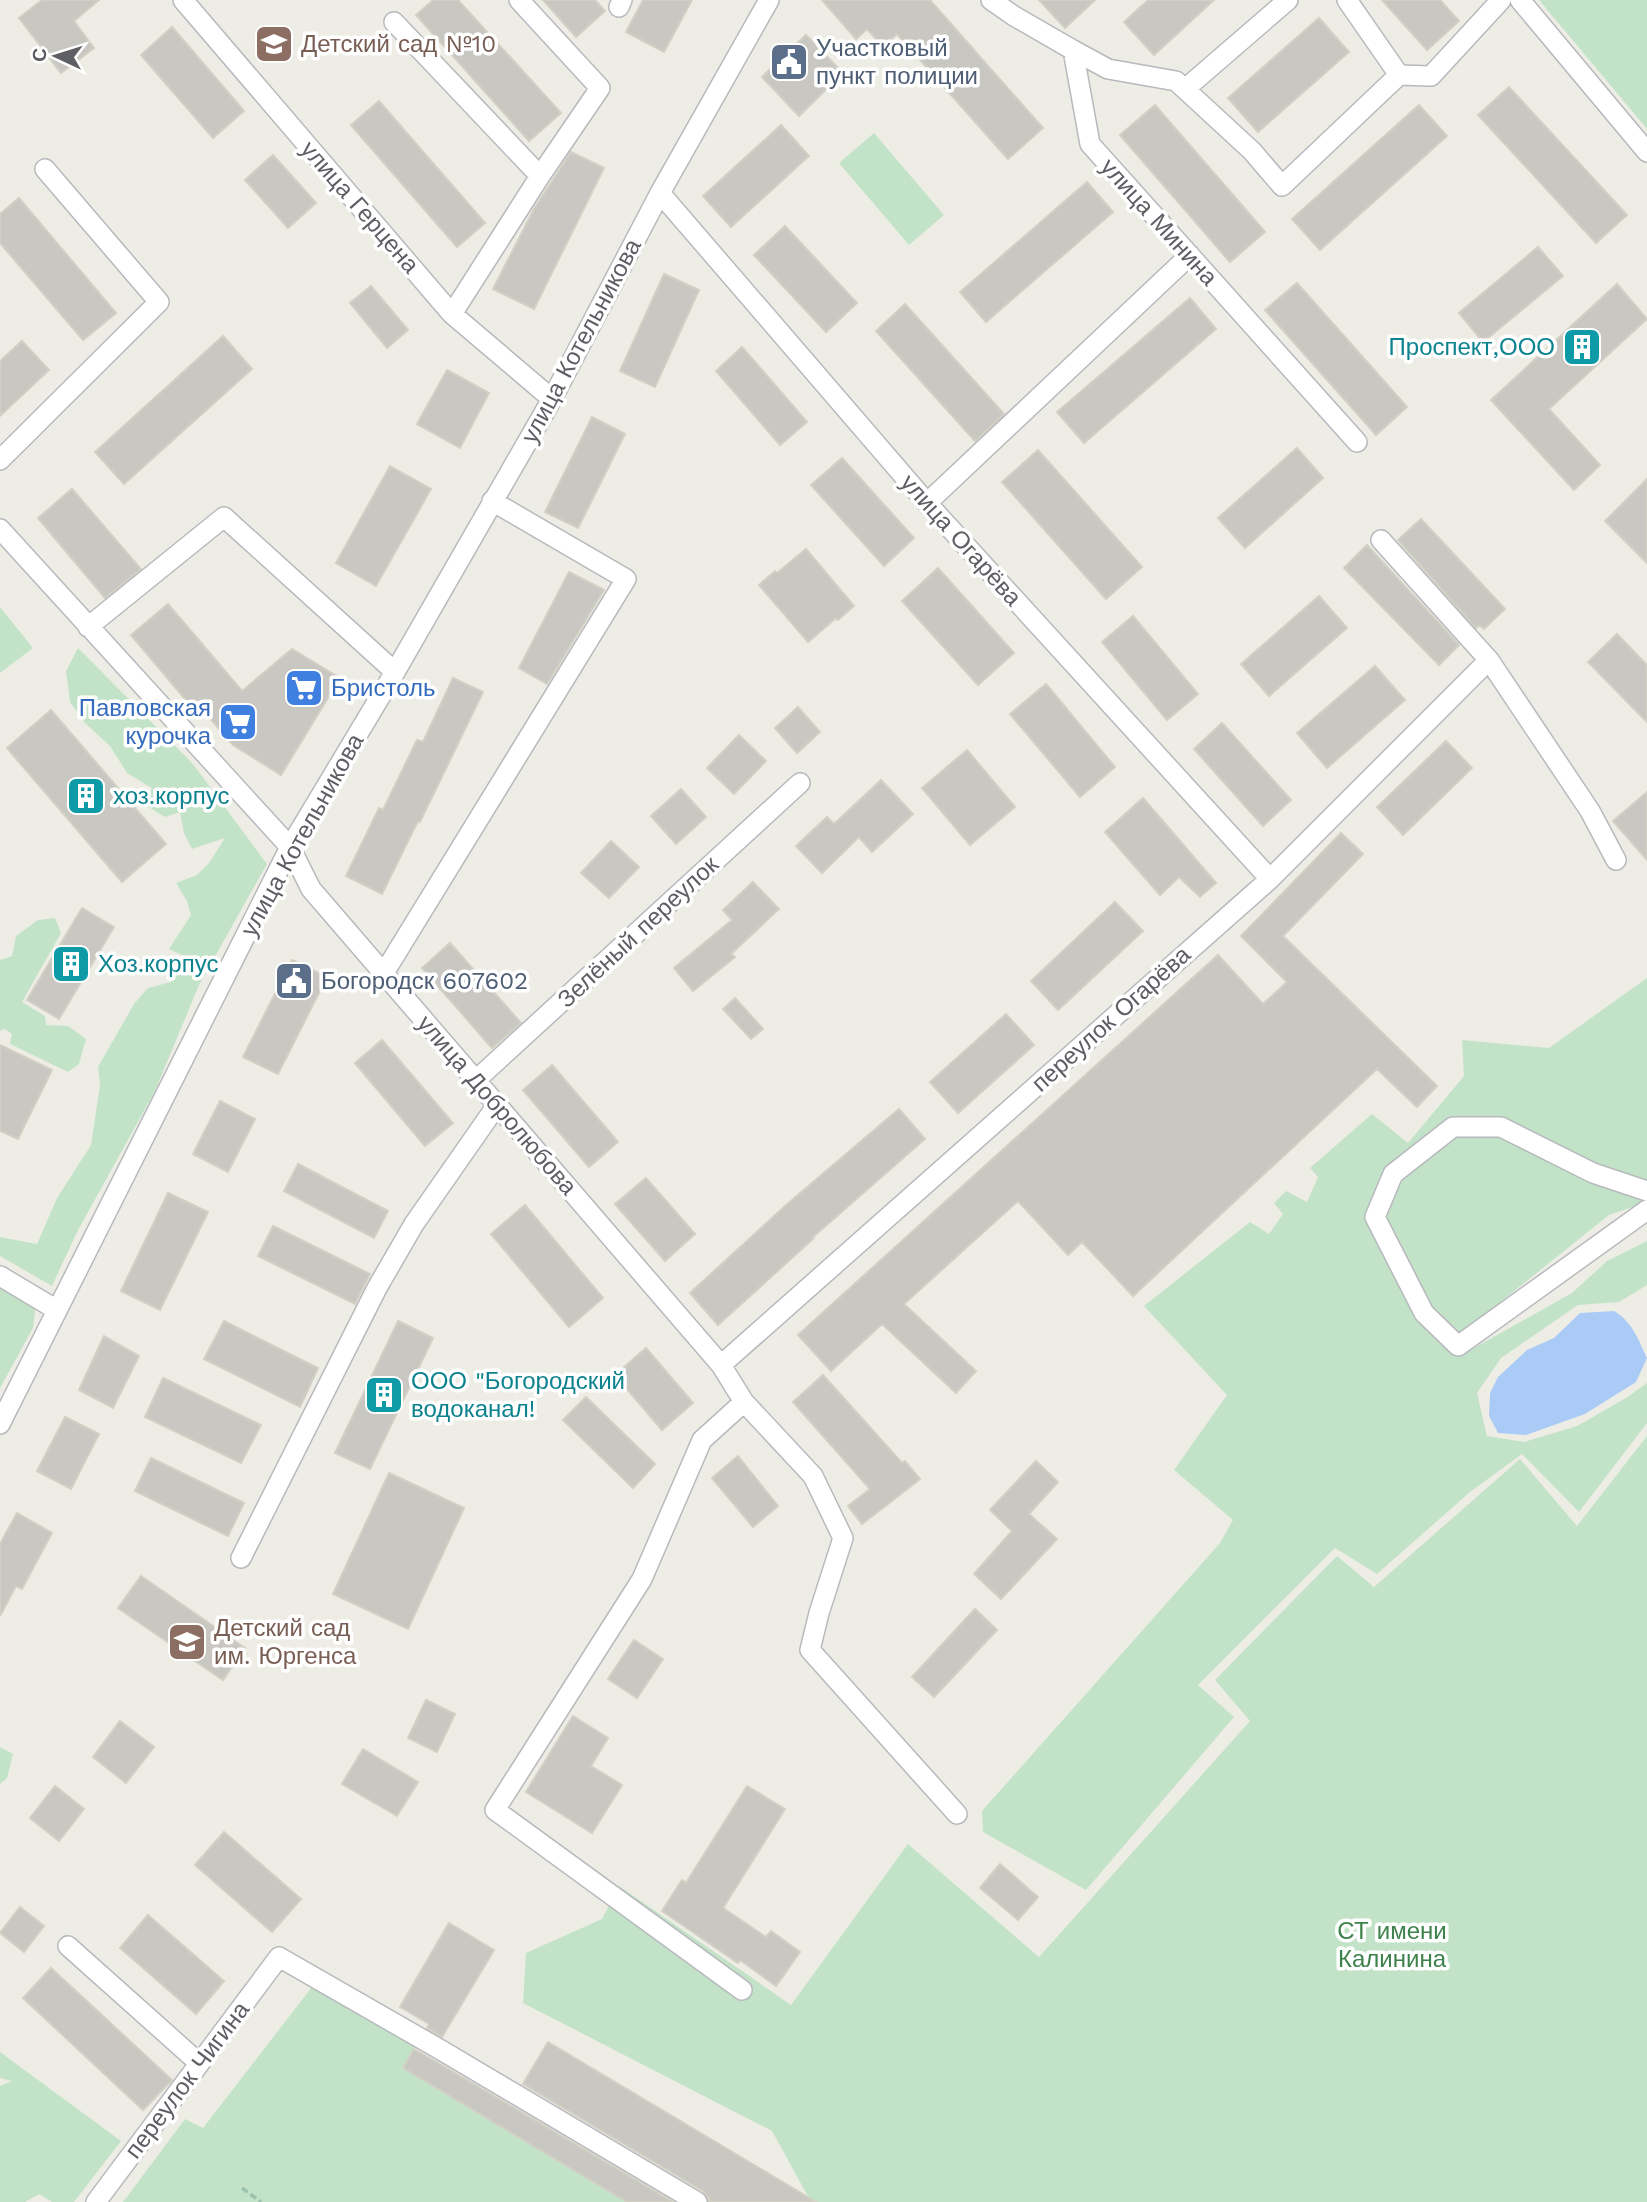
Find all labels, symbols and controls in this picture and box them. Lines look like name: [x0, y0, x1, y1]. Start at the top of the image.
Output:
north arrow: [21, 21, 91, 91]
school or university icon: Детский сад №10: [253, 23, 295, 65]
place label: Детский сад №10: [301, 30, 496, 58]
place label: Участковый пункт полиции: [816, 34, 978, 90]
public building icon: Участковый пункт полиции: [768, 41, 810, 83]
text: С: [28, 47, 52, 63]
street label: улица Герцена: [295, 135, 425, 279]
street label: улица Минина: [1095, 153, 1224, 292]
street label: улица Котельникова: [515, 233, 647, 448]
building icon: Проспект,ООО: [1561, 326, 1603, 368]
place label: Проспект,ООО: [1389, 333, 1555, 361]
street label: улица Огарёва: [895, 469, 1028, 612]
supermarket icon: Бристоль: [283, 667, 325, 709]
place label: Бристоль: [331, 674, 436, 702]
place label: Павловская курочка: [79, 694, 212, 750]
supermarket icon: Павловская курочка: [217, 701, 259, 743]
street label: улица Котельникова: [235, 728, 370, 941]
building icon: хоз.корпус: [65, 775, 107, 817]
place label: хоз.корпус: [113, 782, 229, 810]
street label: Зелёный переулок: [552, 850, 724, 1013]
street label: переулок Огарёва: [1026, 940, 1196, 1097]
building icon: Хоз.корпус: [50, 943, 92, 985]
place label: Хоз.корпус: [98, 950, 218, 978]
public building icon: Богородск 607602: [273, 960, 315, 1002]
place label: Богородск 607602: [321, 967, 528, 995]
street label: улица Добролюбова: [411, 1009, 583, 1201]
place label: ООО "Богородский водоканал!: [411, 1367, 625, 1423]
building icon: ООО "Богородский водоканал!: [363, 1374, 405, 1416]
place label: Детский сад им. Юргенса: [214, 1614, 357, 1670]
school or university icon: Детский сад им. Юргенса: [166, 1621, 208, 1663]
park label: СТ имени Калинина: [1337, 1917, 1447, 1973]
street label: переулок Чигина: [119, 1996, 255, 2164]

